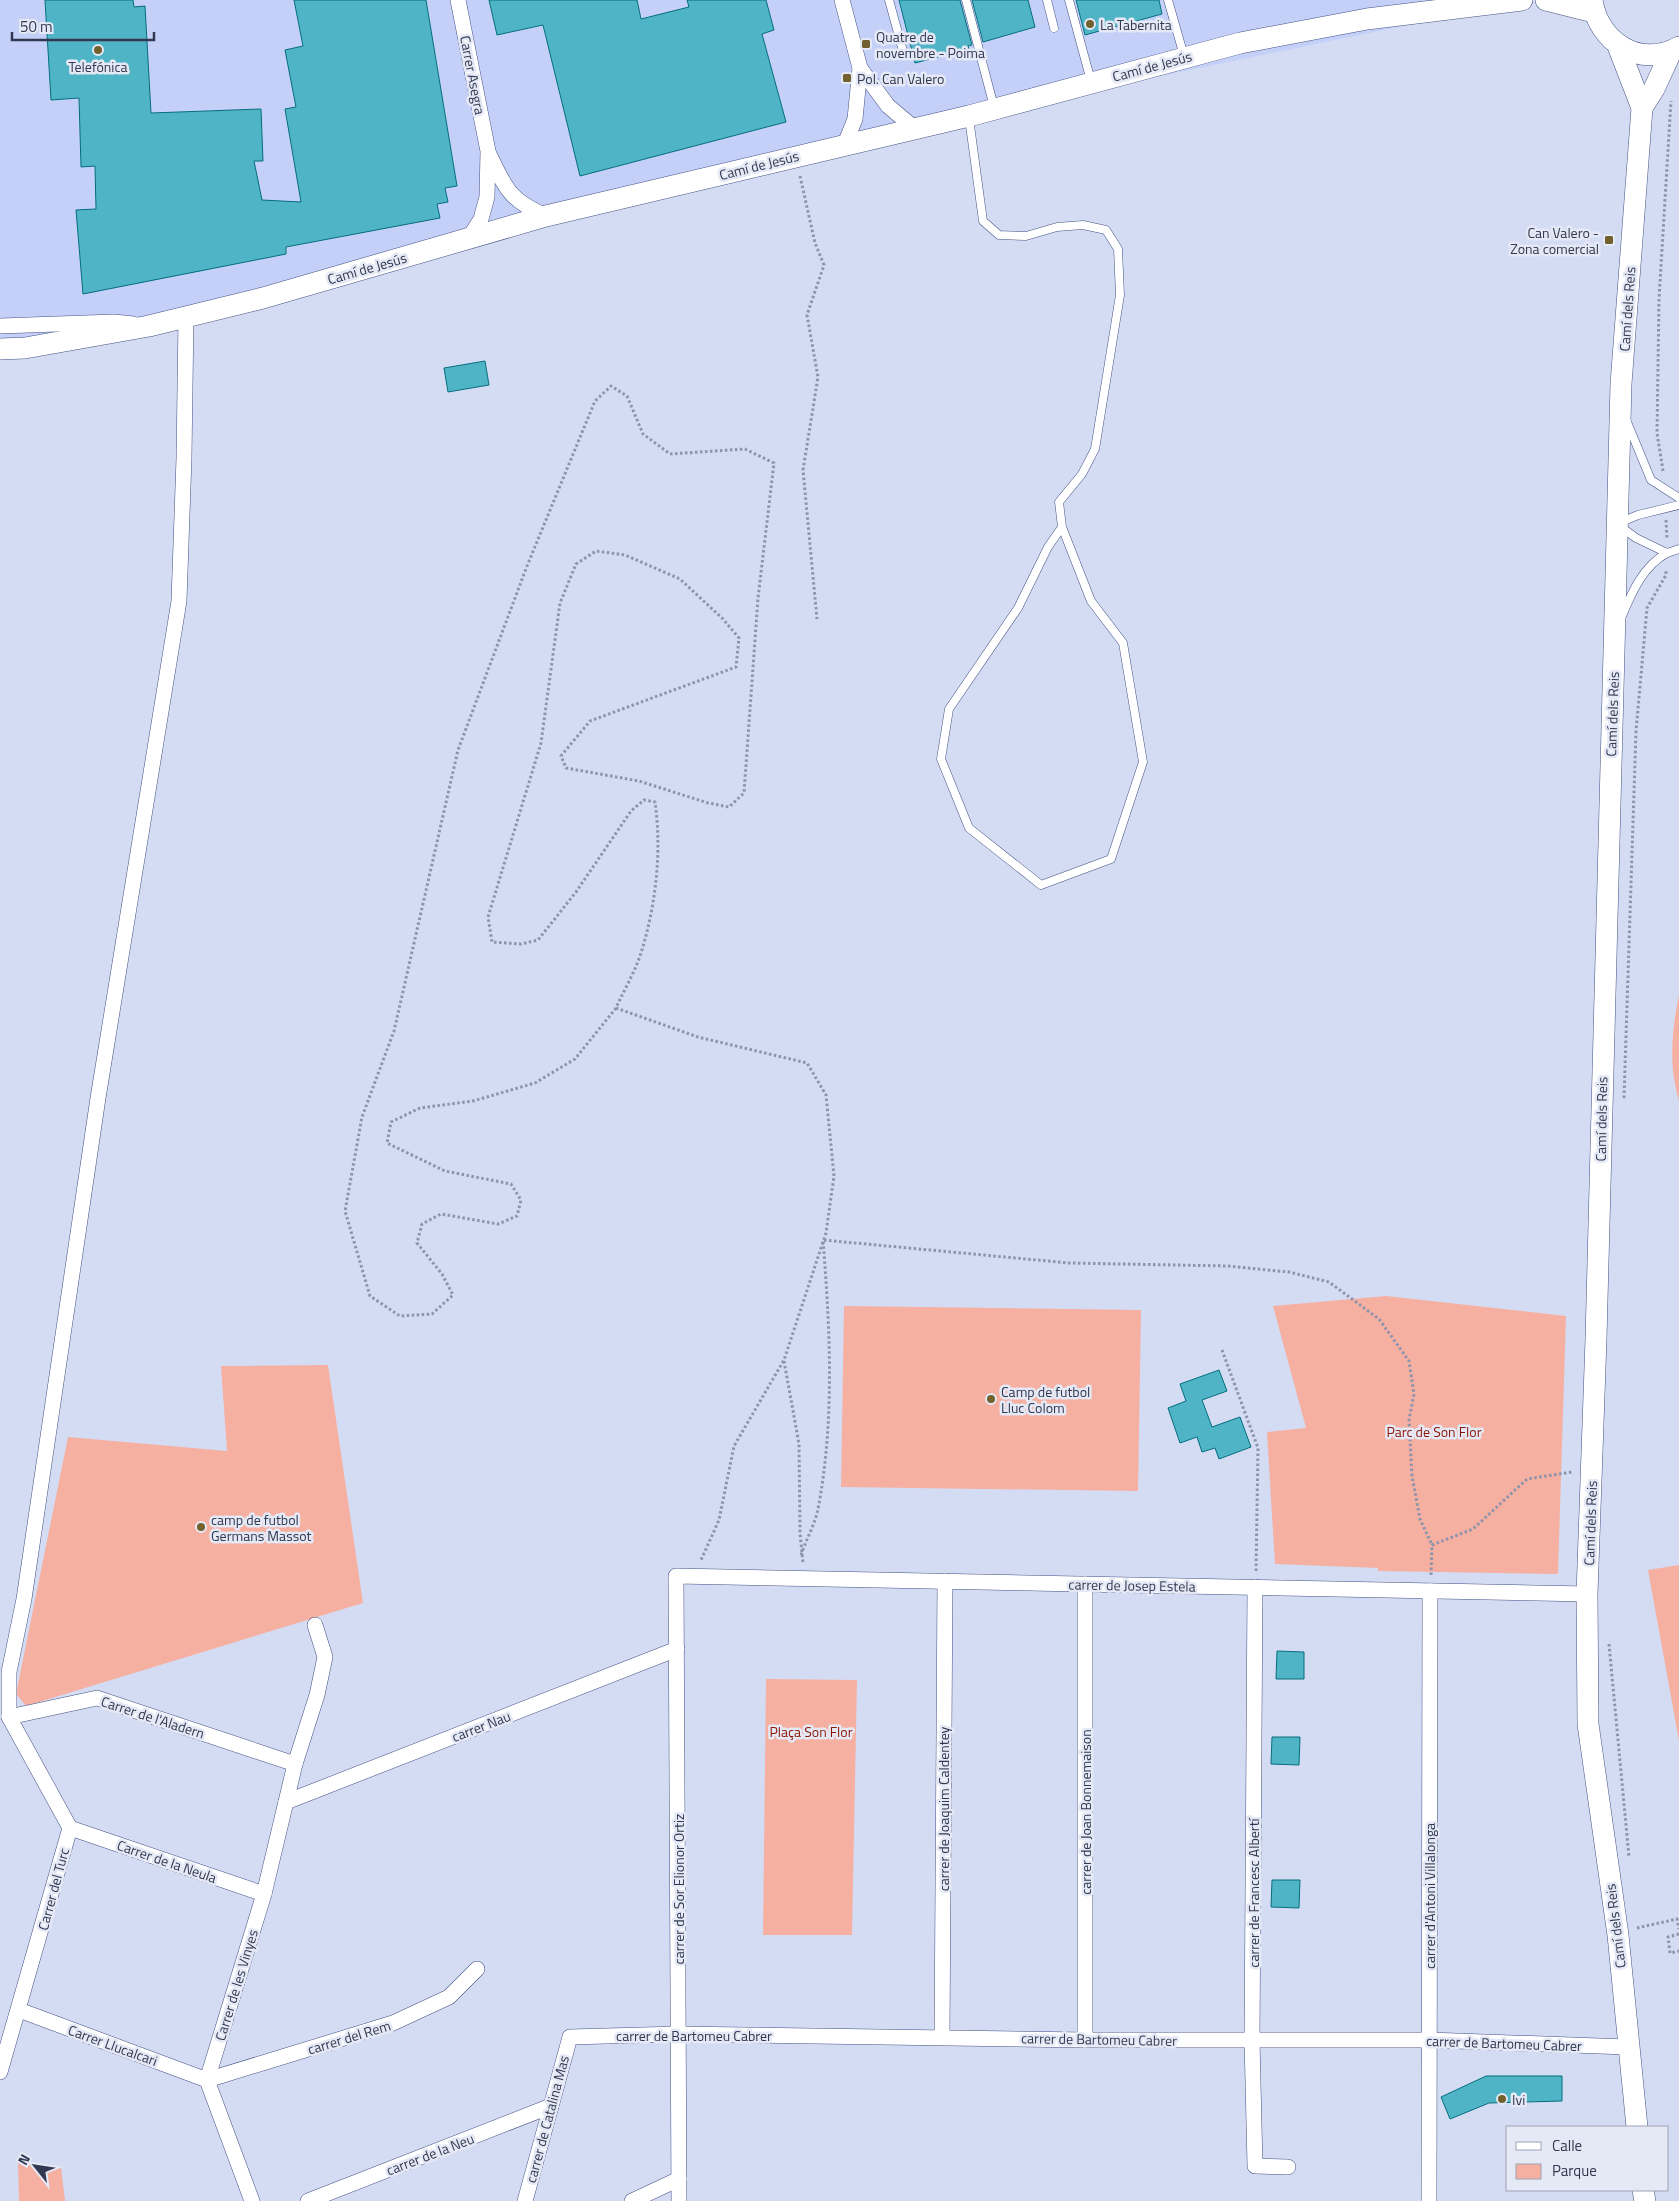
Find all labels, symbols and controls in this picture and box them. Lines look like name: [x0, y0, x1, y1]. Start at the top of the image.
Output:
scale bar: [12, 10, 155, 42]
place label: La Tabernita: [1100, 14, 1172, 35]
text: 50 m: [20, 15, 53, 38]
marker: La Tabernita: [1084, 18, 1096, 30]
place label: Quatre de novembre - Poima: [876, 26, 985, 63]
street label: Carrer Asegra: [455, 34, 491, 116]
marker: Quatre de novembre - Poima: [860, 38, 872, 50]
marker: Telefónica: [92, 44, 104, 56]
street label: Camí de Jesús: [1110, 45, 1194, 87]
place label: Telefónica: [68, 56, 128, 77]
place label: Pol. Can Valero: [857, 68, 944, 89]
marker: Pol. Can Valero: [841, 72, 853, 84]
street label: Camí de Jesús: [717, 145, 801, 185]
place label: Can Valero - Zona comercial: [1510, 222, 1599, 259]
marker: Can Valero - Zona comercial: [1603, 234, 1615, 246]
street label: Camí de Jesús: [325, 247, 409, 289]
street label: Camí dels Reis: [1614, 266, 1640, 352]
street label: Camí dels Reis: [1600, 671, 1624, 757]
street label: Camí dels Reis: [1590, 1076, 1612, 1162]
place label: Camp de futbol Lluc Colom: [1001, 1381, 1090, 1418]
marker: Camp de futbol Lluc Colom: [985, 1393, 997, 1405]
park label: Parc de Son Flor: [1386, 1421, 1482, 1442]
street label: Camí dels Reis: [1578, 1480, 1602, 1566]
place label: camp de futbol Germans Massot: [211, 1509, 311, 1546]
marker: camp de futbol Germans Massot: [195, 1521, 207, 1533]
street label: carrer de Josep Estela: [1068, 1573, 1196, 1597]
street label: Carrer de l'Aladern: [99, 1690, 207, 1744]
street label: carrer Nau: [448, 1705, 514, 1747]
park label: Plaça Son Flor: [769, 1721, 853, 1742]
street label: carrer de Joaquim Caldentey: [933, 1726, 954, 1891]
street label: carrer de Joan Bonnemaison: [1075, 1729, 1096, 1895]
street label: carrer de Sor Elionor Ortiz: [668, 1814, 689, 1964]
street label: carrer de Francesc Albertí: [1243, 1817, 1264, 1968]
street label: carrer d'Antoni Villalonga: [1419, 1823, 1440, 1969]
street label: Carrer de la Neula: [114, 1834, 220, 1888]
street label: Carrer del Turc: [32, 1846, 74, 1932]
street label: Camí dels Reis: [1599, 1883, 1631, 1969]
street label: Carrer de les Vinyes: [209, 1927, 263, 2043]
street label: carrer del Rem: [305, 2014, 393, 2060]
street label: Carrer Llucalcari: [65, 2019, 161, 2071]
street label: carrer de Bartomeu Cabrer: [616, 2025, 772, 2046]
street label: carrer de Bartomeu Cabrer: [1021, 2027, 1177, 2051]
street label: carrer de Bartomeu Cabrer: [1426, 2030, 1582, 2056]
street label: carrer de Catalina Mas: [520, 2053, 574, 2185]
place label: Ivi: [1512, 2089, 1525, 2110]
marker: Ivi: [1496, 2093, 1508, 2105]
legend: [1506, 2126, 1669, 2191]
street label: carrer de la Neu: [383, 2128, 477, 2180]
text: Calle: [1552, 2134, 1582, 2157]
north arrow: [10, 2141, 60, 2191]
text: N: [12, 2150, 35, 2169]
text: Parque: [1552, 2159, 1597, 2182]

